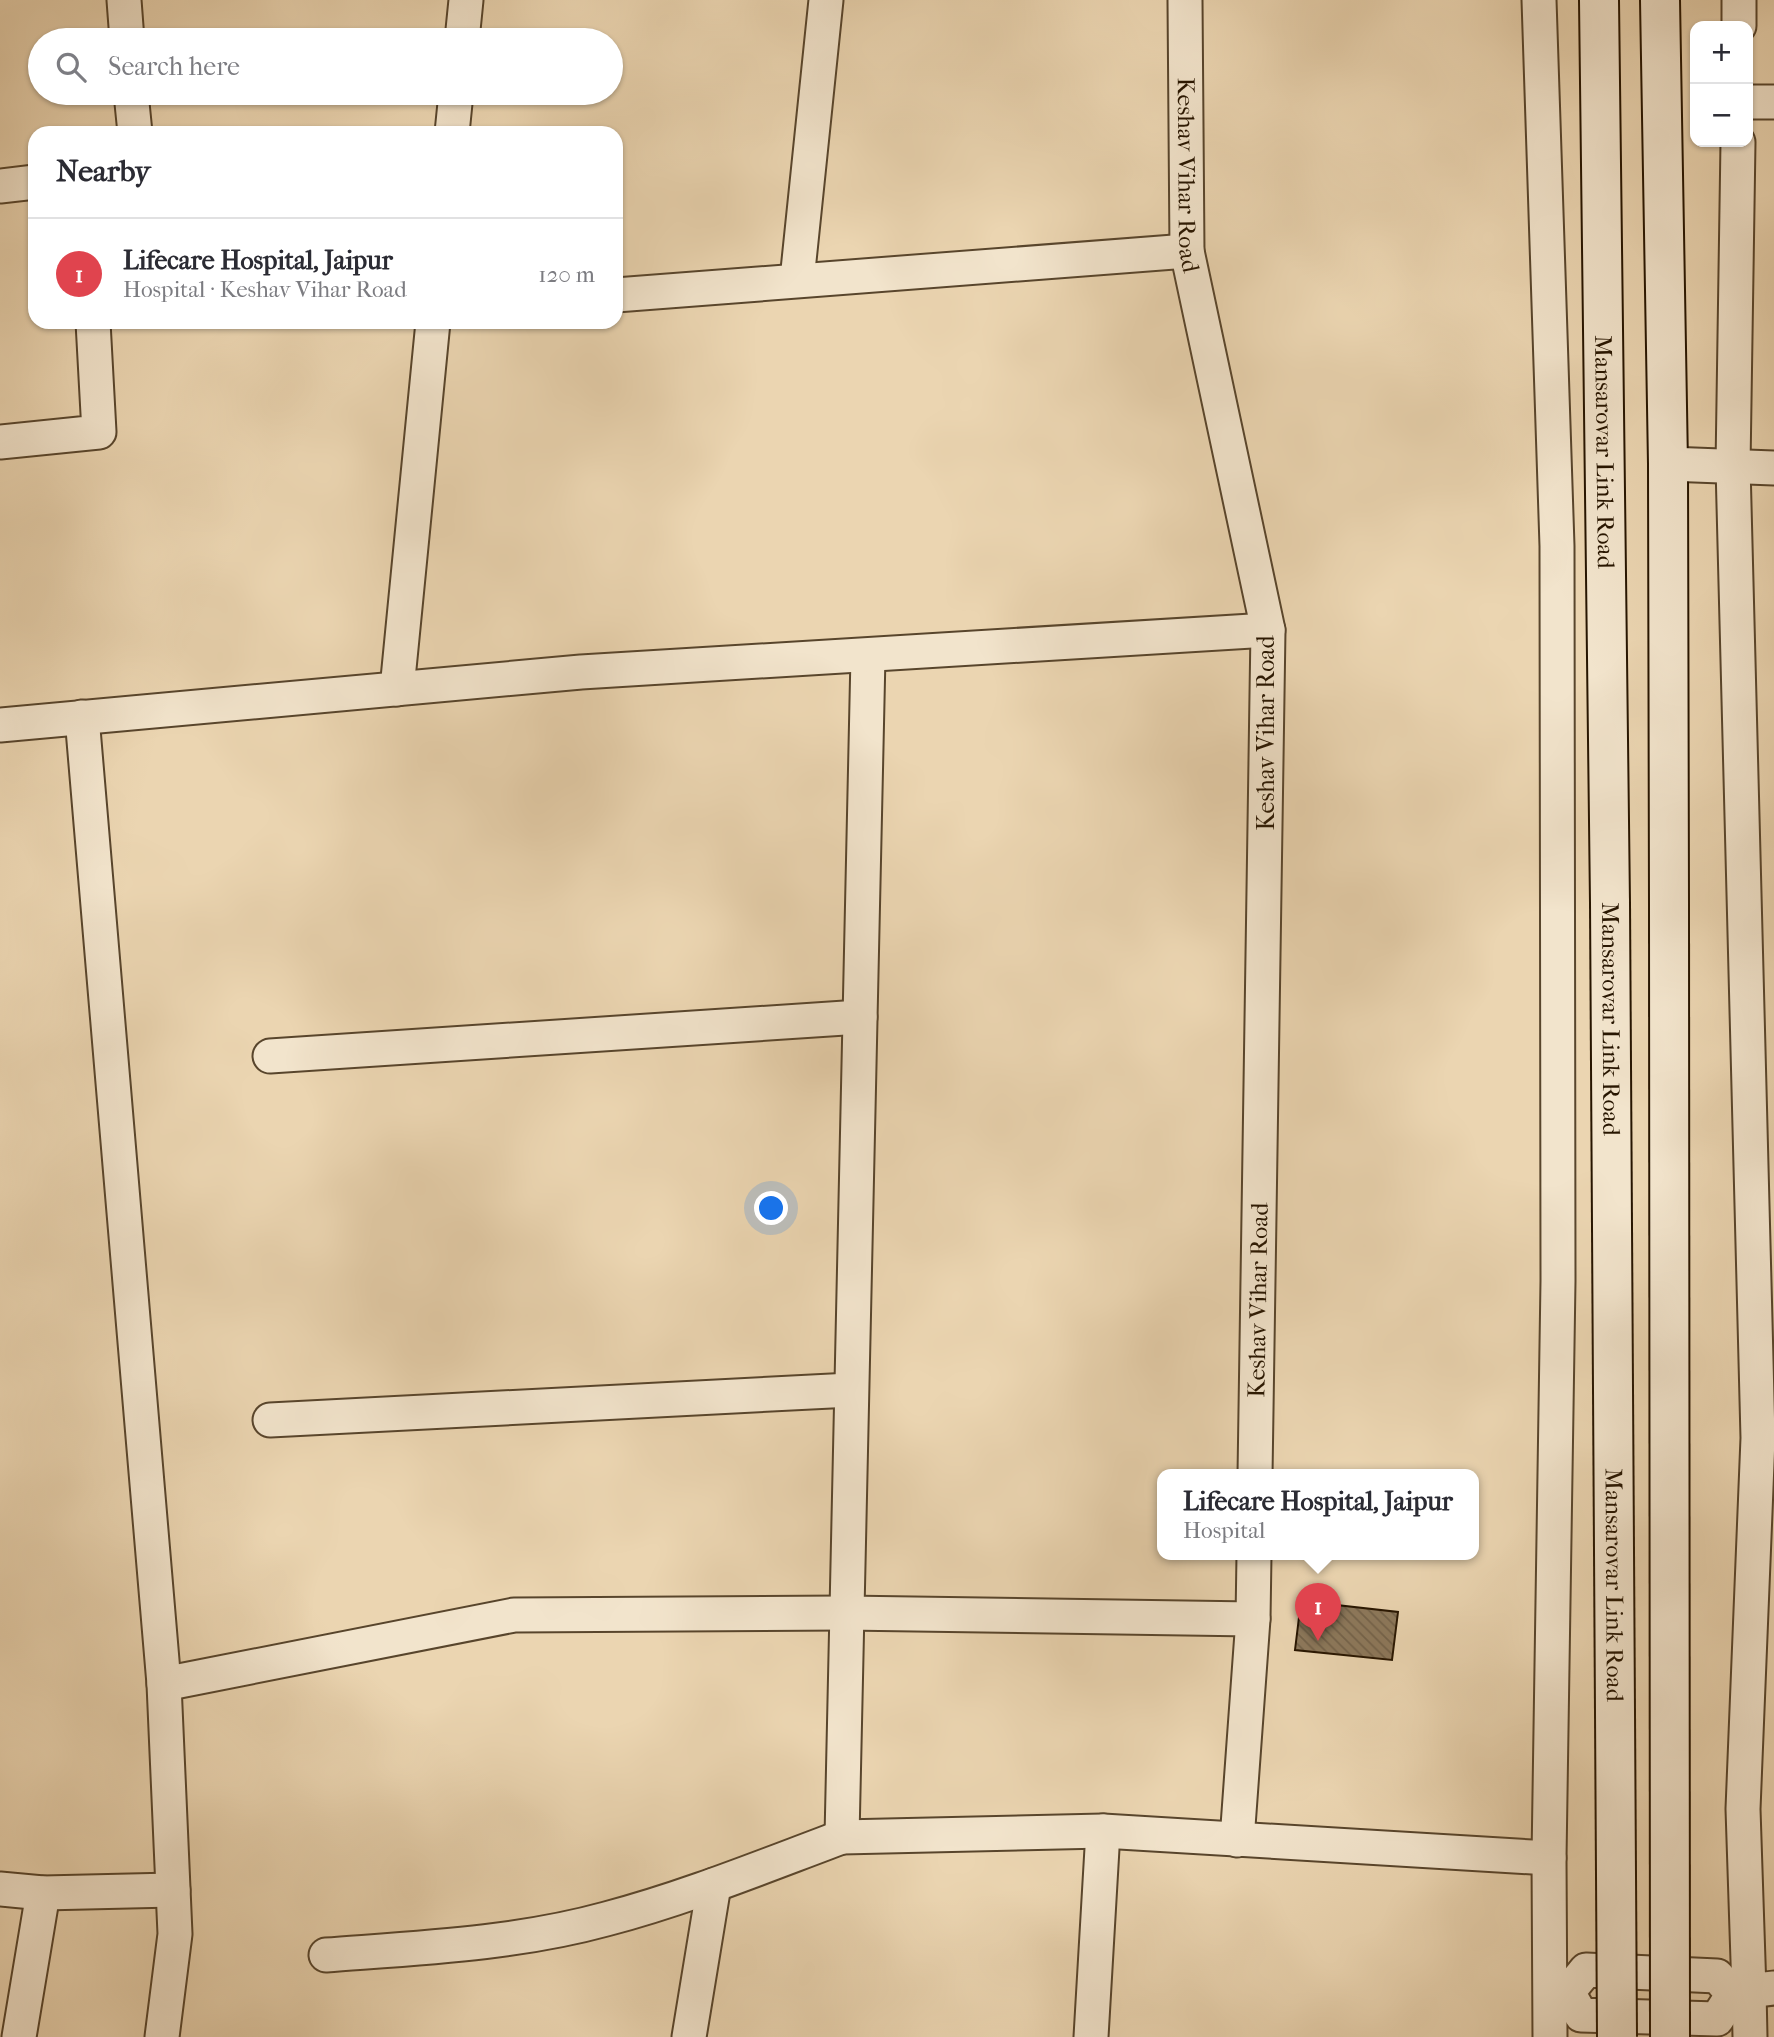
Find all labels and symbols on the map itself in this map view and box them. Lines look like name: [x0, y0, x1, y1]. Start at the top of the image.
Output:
street label: Keshav Vihar Road: [1172, 77, 1205, 276]
street label: Mansarovar Link Road: [1589, 335, 1620, 570]
street label: Keshav Vihar Road: [1252, 635, 1280, 831]
street label: Mansarovar Link Road: [1596, 902, 1625, 1137]
your location: [754, 1191, 788, 1225]
street label: Keshav Vihar Road: [1242, 1201, 1274, 1398]
street label: Mansarovar Link Road: [1599, 1468, 1629, 1703]
pin: 1: [1295, 1583, 1341, 1641]

